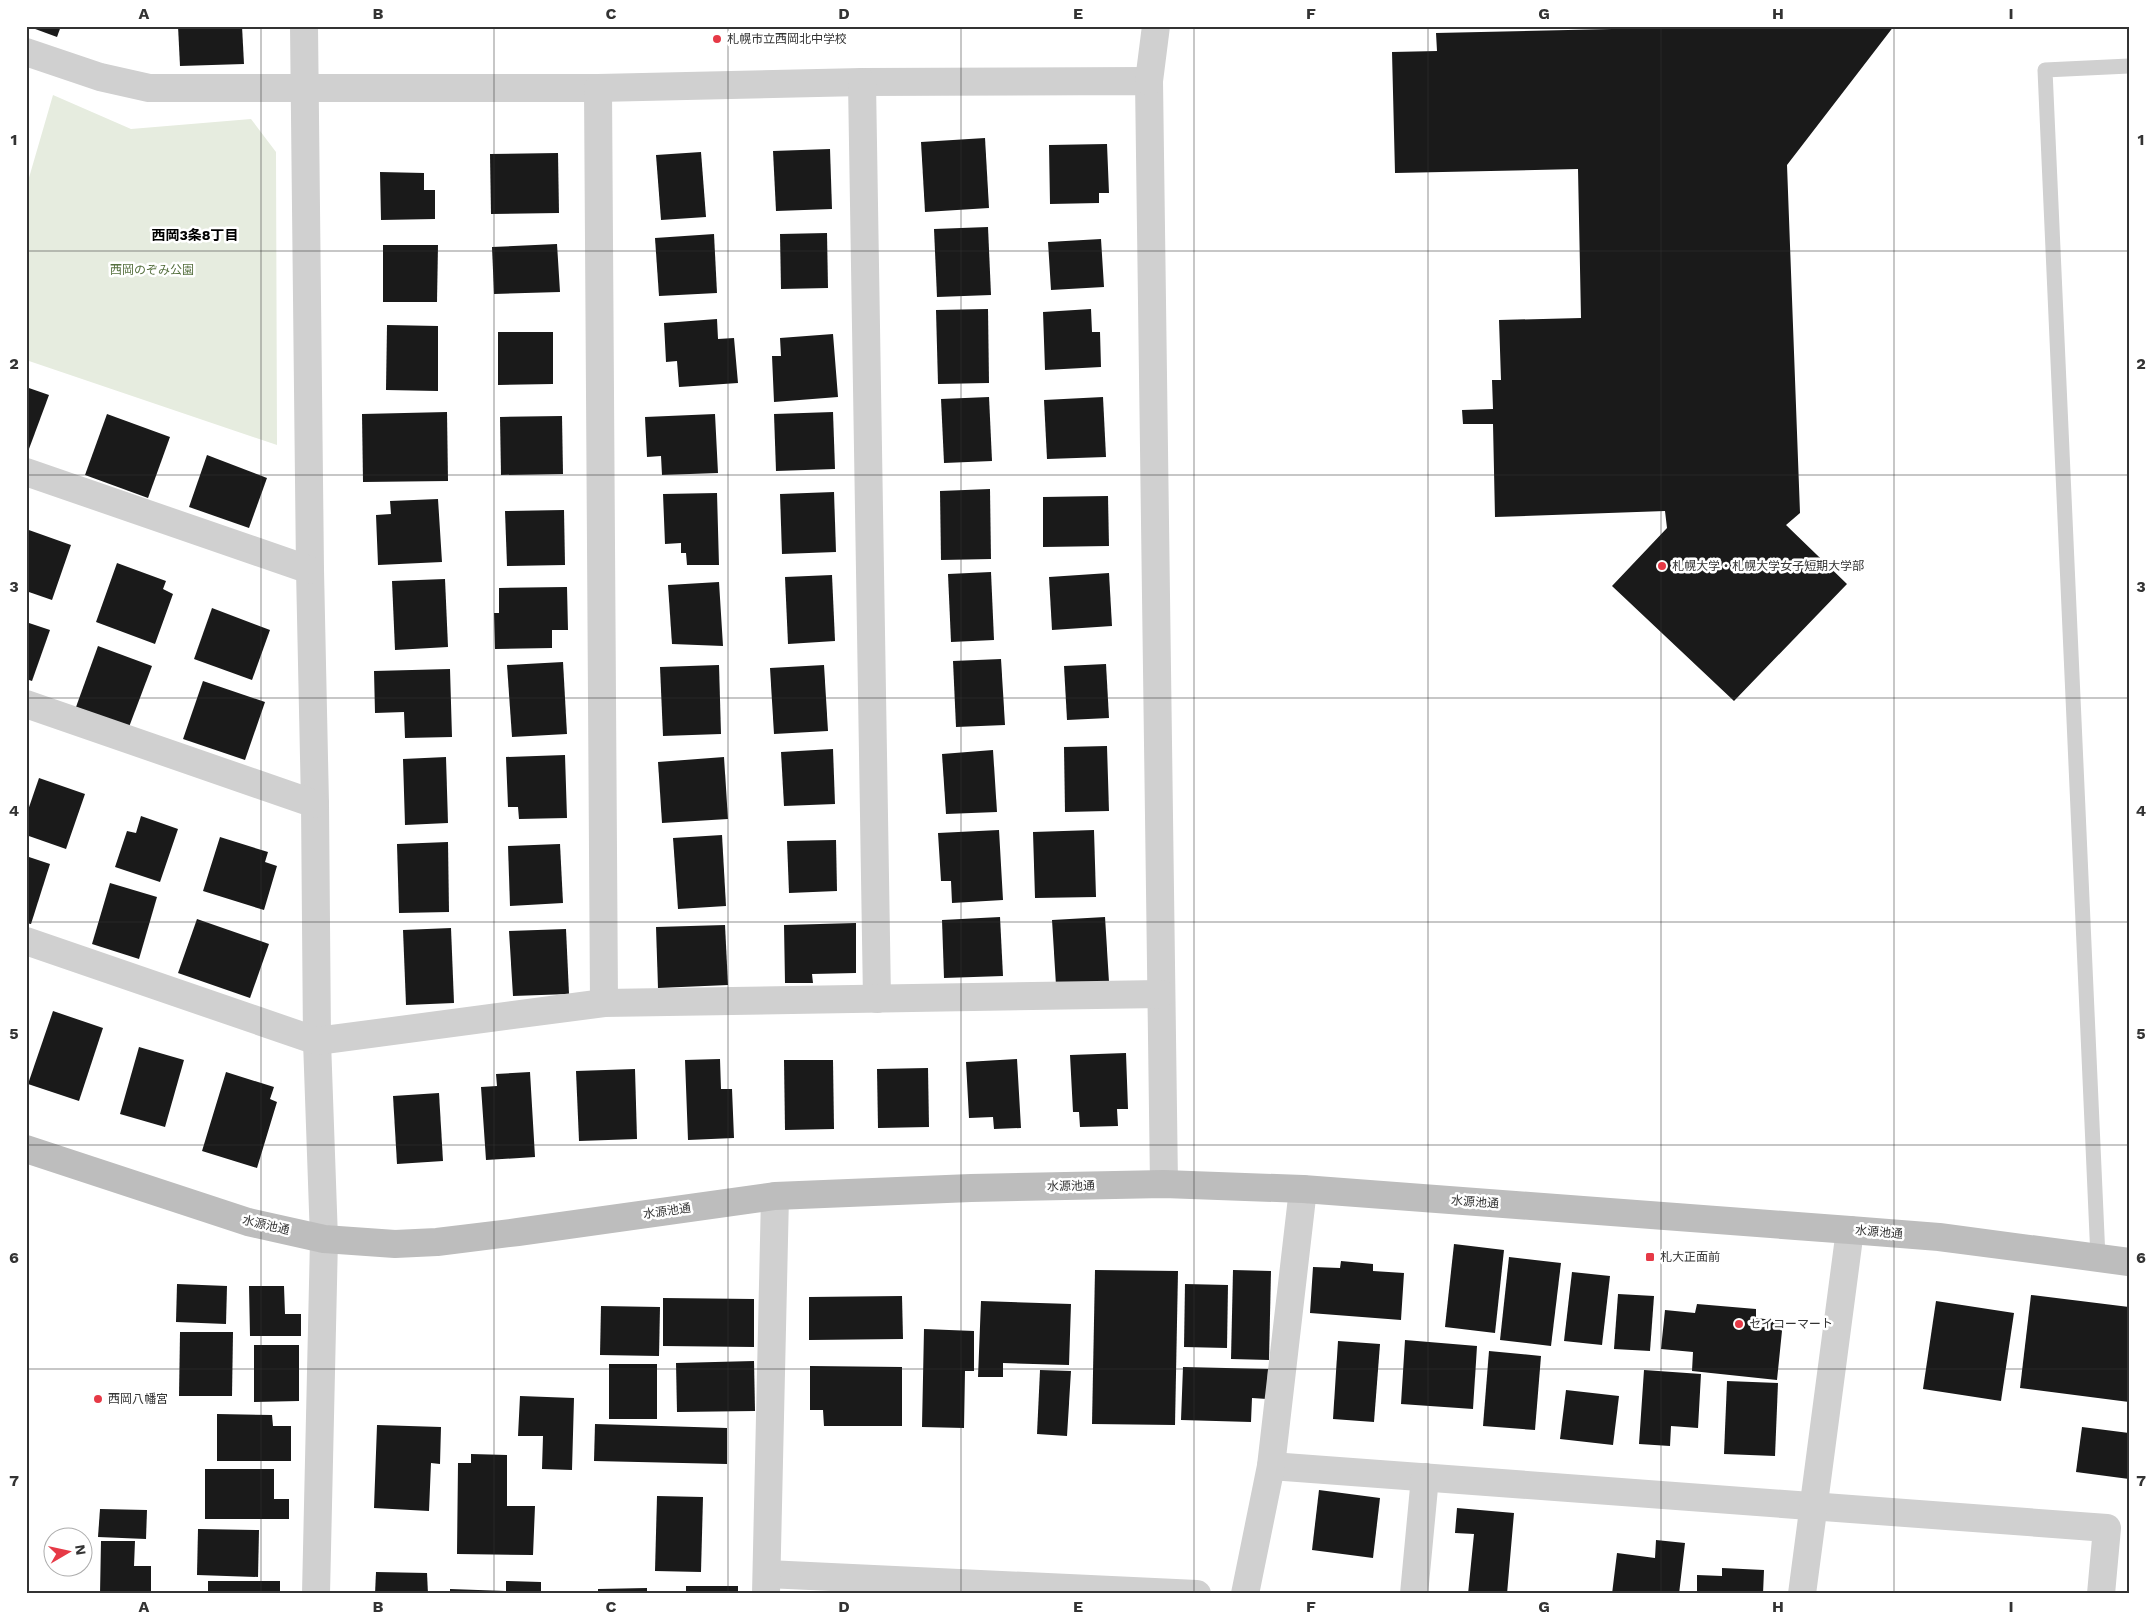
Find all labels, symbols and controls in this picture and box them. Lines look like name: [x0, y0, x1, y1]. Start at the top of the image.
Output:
text: A: [139, 4, 150, 23]
text: B: [373, 4, 384, 23]
text: C: [606, 4, 617, 23]
text: D: [838, 4, 850, 23]
text: E: [1073, 4, 1083, 23]
text: F: [1306, 4, 1316, 23]
text: G: [1538, 4, 1550, 23]
text: H: [1772, 4, 1784, 23]
text: I: [2008, 4, 2014, 23]
place label: 札幌市立西岡北中学校: [727, 32, 847, 46]
marker: 札幌市立西岡北中学校: [711, 33, 723, 45]
text: 1: [11, 130, 17, 149]
text: 1: [2138, 130, 2144, 149]
district label: 西岡3条8丁目: [151, 227, 239, 243]
park label: 西岡のぞみ公園: [110, 263, 194, 277]
text: 2: [9, 354, 19, 373]
text: 2: [2136, 354, 2146, 373]
place label: 札幌大学・札幌大学女子短期大学部: [1672, 559, 1864, 573]
marker: 札幌大学・札幌大学女子短期大学部: [1656, 560, 1668, 572]
text: 3: [9, 577, 19, 596]
text: 3: [2136, 577, 2146, 596]
text: 4: [9, 801, 19, 820]
text: 4: [2136, 801, 2146, 820]
text: 5: [9, 1024, 19, 1043]
text: 5: [2136, 1024, 2146, 1043]
street label: 水源池通: [1047, 1179, 1095, 1193]
street label: 水源池通: [1451, 1193, 1499, 1211]
street label: 水源池通: [642, 1201, 692, 1221]
street label: 水源池通: [241, 1213, 291, 1237]
street label: 水源池通: [1854, 1223, 1904, 1241]
text: 6: [9, 1248, 19, 1267]
text: 6: [2136, 1248, 2146, 1267]
place label: 札大正面前: [1660, 1250, 1720, 1264]
marker: 札大正面前: [1644, 1251, 1656, 1263]
place label: セイコーマート: [1749, 1317, 1833, 1331]
marker: セイコーマート: [1733, 1318, 1745, 1330]
place label: 西岡八幡宮: [108, 1392, 168, 1406]
marker: 西岡八幡宮: [92, 1393, 104, 1405]
text: 7: [9, 1471, 19, 1490]
text: 7: [2136, 1471, 2146, 1490]
north arrow: [42, 1528, 92, 1578]
text: N: [72, 1544, 90, 1556]
text: A: [139, 1597, 150, 1616]
text: B: [373, 1597, 384, 1616]
text: C: [606, 1597, 617, 1616]
text: D: [838, 1597, 850, 1616]
text: E: [1073, 1597, 1083, 1616]
text: F: [1306, 1597, 1316, 1616]
text: G: [1538, 1597, 1550, 1616]
text: H: [1772, 1597, 1784, 1616]
text: I: [2008, 1597, 2014, 1616]

